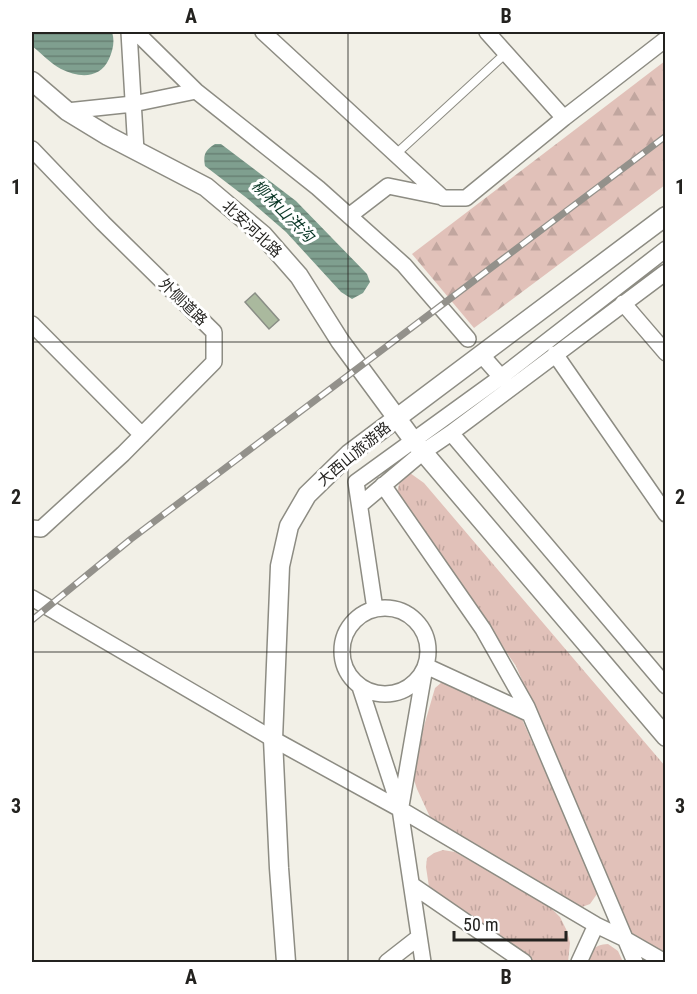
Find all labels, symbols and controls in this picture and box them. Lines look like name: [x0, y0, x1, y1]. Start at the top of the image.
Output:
text: A: [185, 4, 197, 28]
text: B: [500, 4, 512, 28]
text: 1: [11, 175, 21, 199]
text: 1: [675, 175, 685, 199]
water label: 柳林山洪沟: [248, 176, 319, 247]
street label: 北安河北路: [218, 197, 286, 261]
street label: 外侧道路: [155, 275, 211, 329]
street label: 大西山旅游路: [314, 418, 394, 490]
text: 2: [11, 485, 21, 509]
text: 2: [675, 485, 685, 509]
text: 3: [11, 794, 21, 818]
text: 3: [675, 794, 685, 818]
scale bar: [454, 904, 566, 942]
text: 50 m: [463, 914, 498, 935]
text: A: [185, 965, 197, 989]
text: B: [500, 965, 512, 989]

